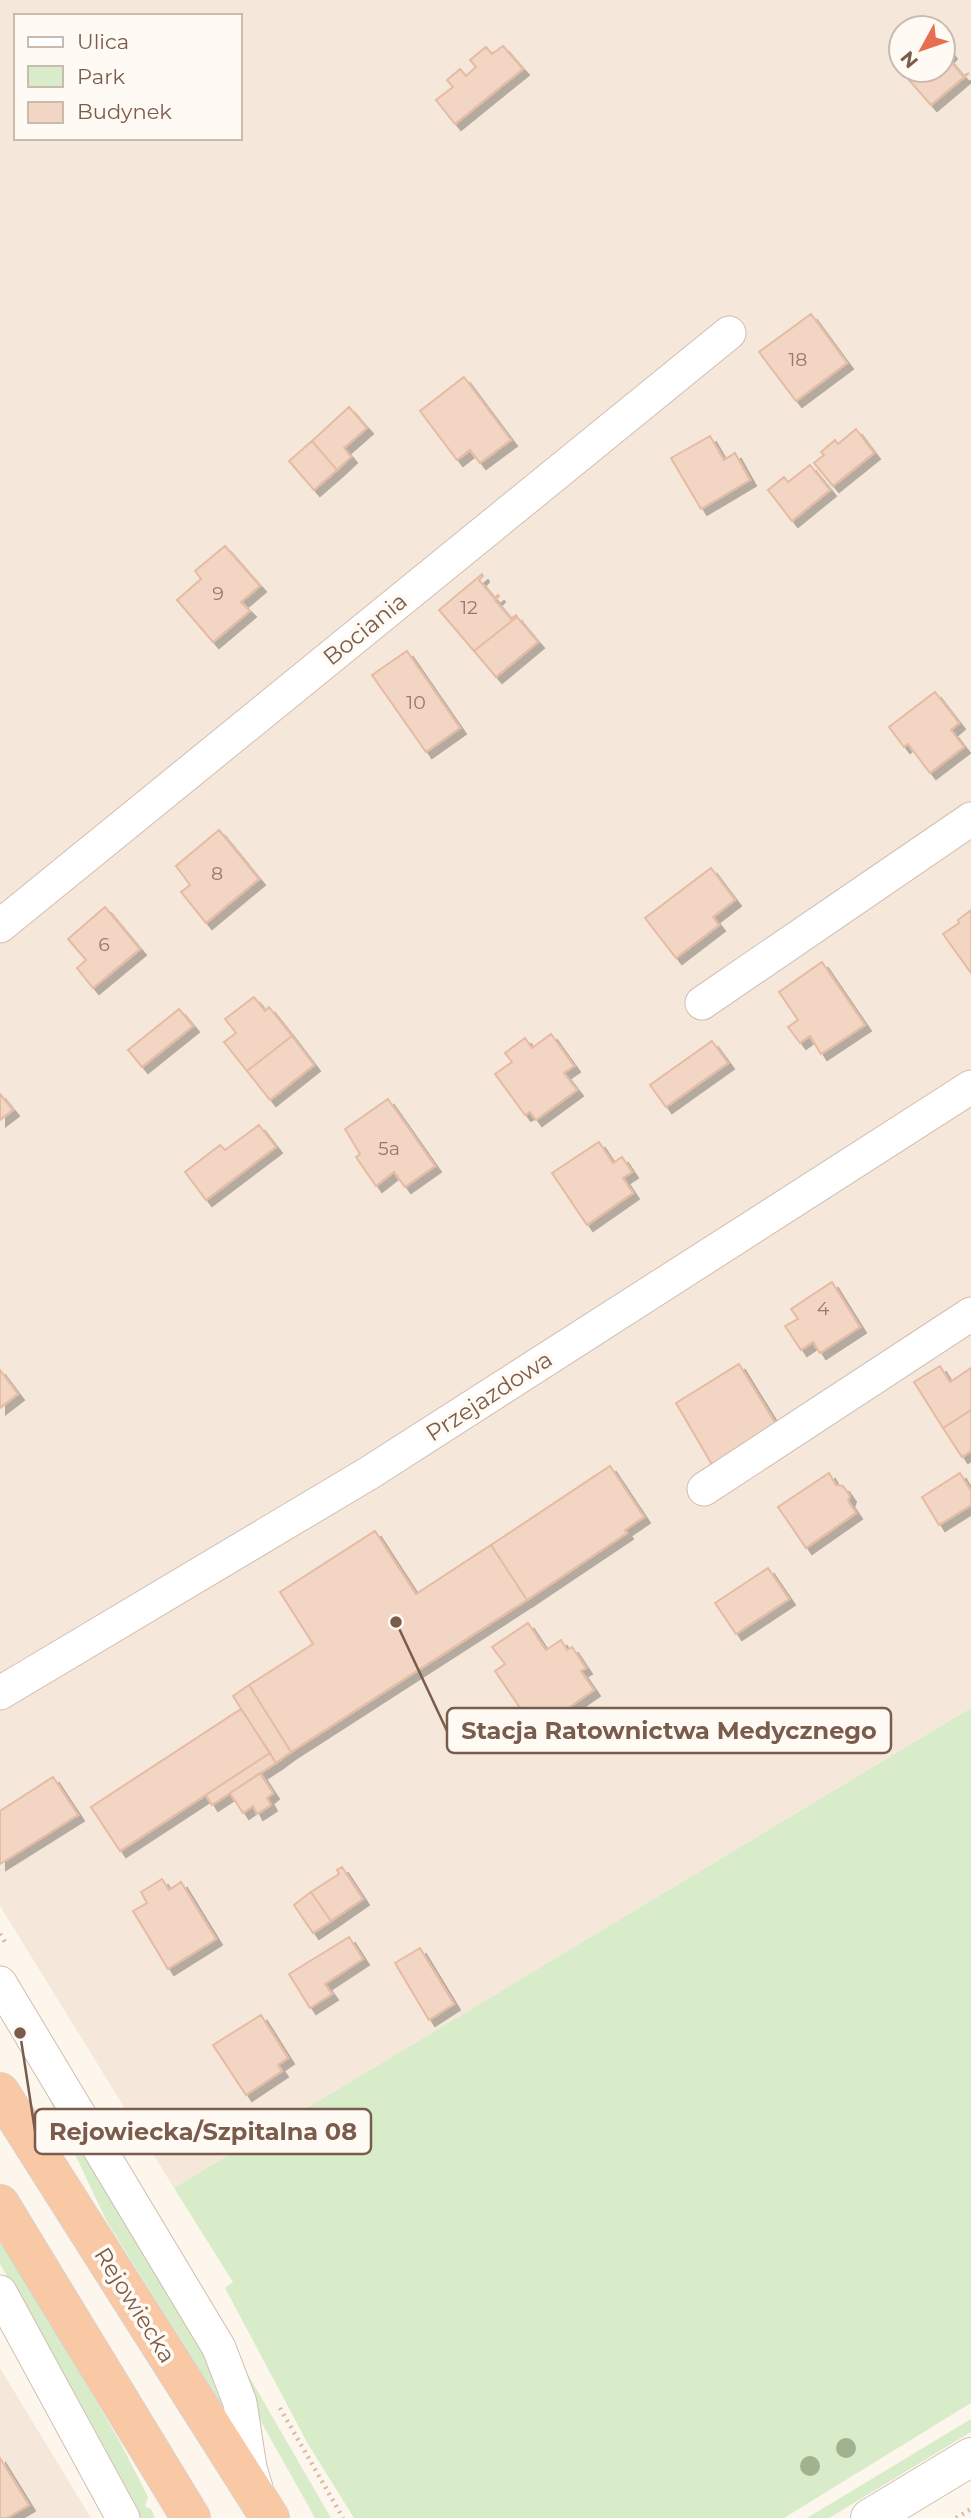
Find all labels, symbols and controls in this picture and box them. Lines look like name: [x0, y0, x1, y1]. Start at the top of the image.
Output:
legend: [14, 14, 242, 140]
north arrow: [887, 14, 957, 84]
text: Ulica: [77, 29, 129, 54]
text: N: [896, 46, 923, 73]
text: Park: [77, 64, 125, 89]
text: Budynek: [77, 99, 172, 124]
house number: 18: [789, 348, 807, 371]
house number: 9: [212, 582, 224, 605]
street label: Bociania: [317, 587, 413, 671]
house number: 12: [460, 596, 478, 619]
house number: 10: [406, 691, 426, 714]
house number: 8: [211, 862, 223, 885]
house number: 6: [98, 933, 110, 956]
house number: 5a: [378, 1137, 400, 1160]
house number: 4: [817, 1297, 830, 1320]
street label: Przejazdowa: [421, 1345, 557, 1447]
callout: Stacja Ratownictwa Medycznego: [447, 1708, 891, 1753]
text: Stacja Ratownictwa Medycznego: [461, 1716, 877, 1745]
callout: Rejowiecka/Szpitalna 08: [35, 2109, 371, 2154]
text: Rejowiecka/Szpitalna 08: [49, 2117, 357, 2146]
street label: Rejowiecka: [88, 2242, 182, 2368]

